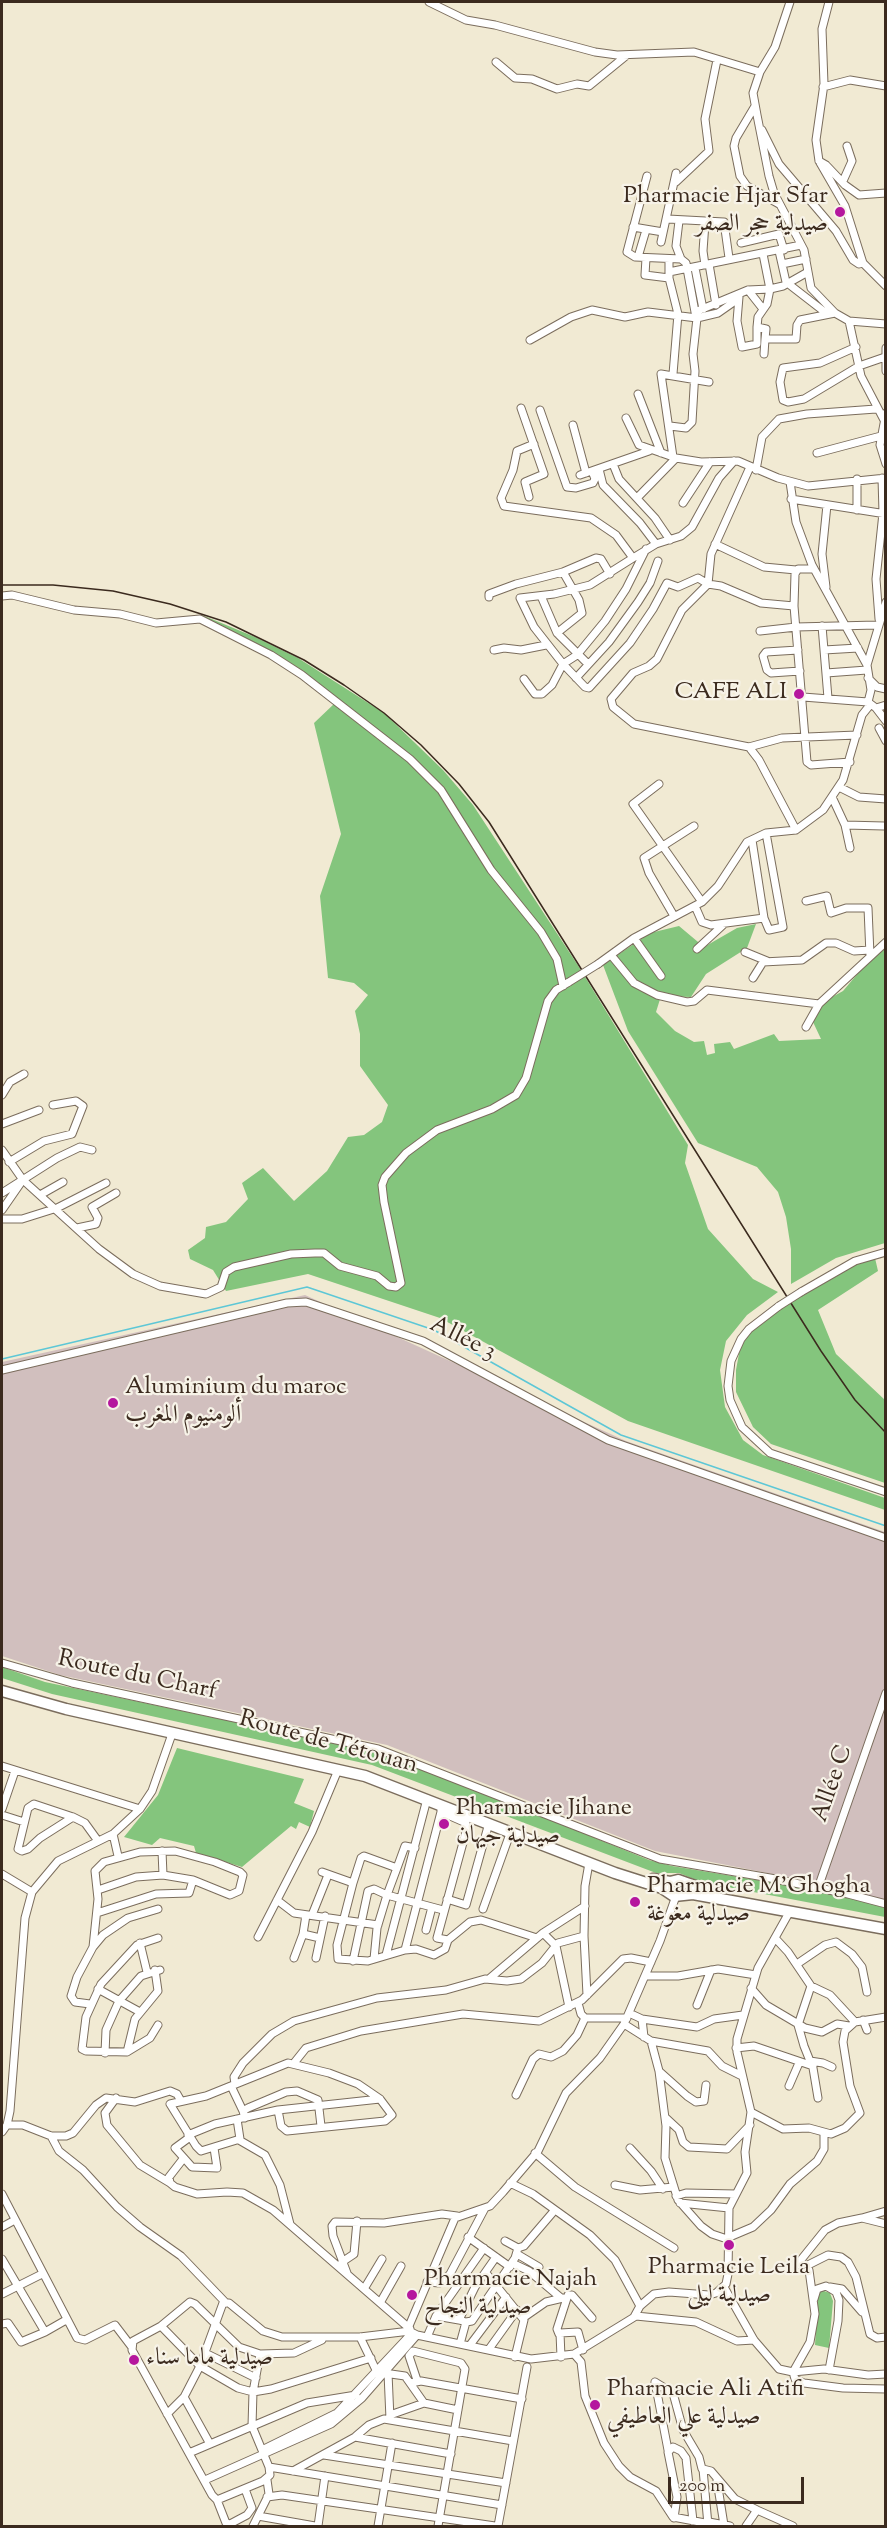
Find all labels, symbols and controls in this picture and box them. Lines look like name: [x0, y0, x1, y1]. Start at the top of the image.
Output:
place label: Pharmacie Hjar Sfar صيدلية حجر الصفر: [623, 184, 828, 240]
marker: Pharmacie Hjar Sfar صيدلية حجر الصفر: [833, 205, 847, 219]
place label: CAFE ALI: [674, 680, 787, 708]
marker: CAFE ALI: [792, 687, 806, 701]
street label: Allée 3: [424, 1312, 500, 1368]
place label: Aluminium du maroc ألومنيوم المغرب: [125, 1375, 347, 1431]
marker: Aluminium du maroc ألومنيوم المغرب: [106, 1396, 120, 1410]
street label: Route du Charf: [55, 1646, 219, 1708]
street label: Route de Tétouan: [235, 1706, 421, 1782]
street label: Allée C: [807, 1742, 861, 1826]
place label: Pharmacie Jihane صيدلية جيهان: [456, 1796, 632, 1852]
marker: Pharmacie Jihane صيدلية جيهان: [437, 1817, 451, 1831]
place label: Pharmacie M'Ghogha صيدلية مغوغة: [647, 1874, 871, 1930]
marker: Pharmacie M'Ghogha صيدلية مغوغة: [628, 1895, 642, 1909]
marker: Pharmacie Leila صيدلية ليلى: [722, 2238, 736, 2252]
place label: Pharmacie Leila صيدلية ليلى: [648, 2255, 810, 2311]
place label: Pharmacie Najah صيدلية النجاح: [424, 2267, 597, 2323]
marker: Pharmacie Najah صيدلية النجاح: [405, 2288, 419, 2302]
place label: صيدلية ماما سناء: [146, 2346, 273, 2374]
marker: صيدلية ماما سناء: [127, 2353, 141, 2367]
place label: Pharmacie Ali Atifi صيدلية علي العاطيفي: [607, 2377, 804, 2433]
marker: Pharmacie Ali Atifi صيدلية علي العاطيفي: [588, 2398, 602, 2412]
scale bar: [671, 2465, 808, 2503]
text: 200 m: [679, 2474, 725, 2500]

